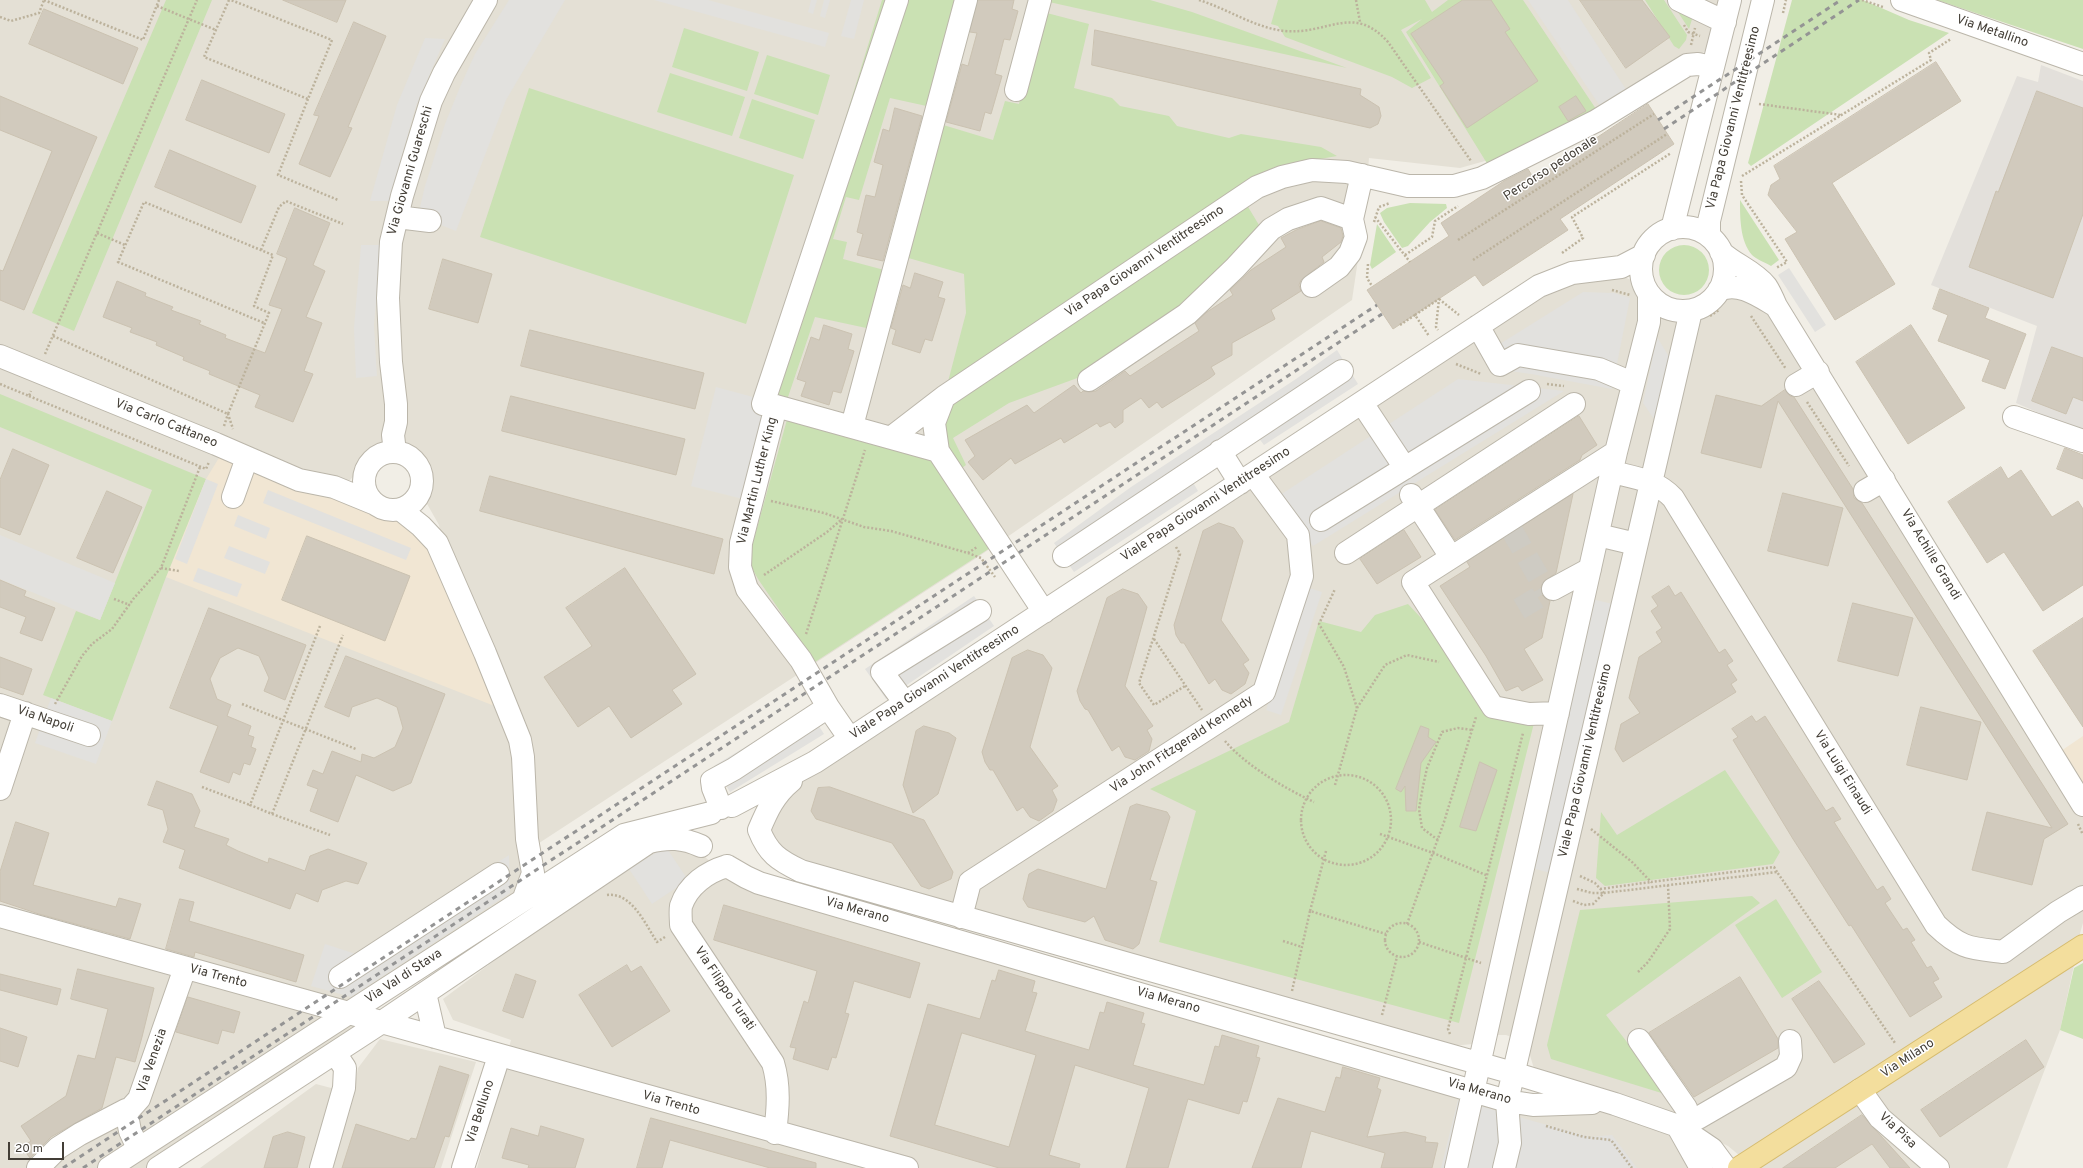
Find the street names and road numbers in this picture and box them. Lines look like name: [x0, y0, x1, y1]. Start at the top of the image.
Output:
street label: Via Metallino: [1954, 12, 2030, 52]
street label: Via Papa Giovanni Ventitreesimo: [1704, 25, 1764, 211]
street label: Via Giovanni Guareschi: [385, 105, 437, 237]
street label: Percorso pedonale: [1501, 133, 1601, 205]
street label: Via Papa Giovanni Ventitreesimo: [1062, 203, 1228, 321]
street label: Via Carlo Cattaneo: [112, 396, 220, 452]
street label: Via Martin Luther King: [735, 416, 781, 546]
street label: Viale Papa Giovanni Ventitreesimo: [1118, 444, 1294, 566]
street label: Via Achille Grandi: [1897, 507, 1963, 603]
street label: Viale Papa Giovanni Ventitreesimo: [847, 622, 1023, 744]
street label: Viale Papa Giovanni Ventitreesimo: [1556, 662, 1616, 860]
street label: Via John Fitzgerald Kennedy: [1108, 693, 1256, 797]
street label: Via Napoli: [15, 703, 75, 737]
street label: Via Luigi Einaudi: [1810, 728, 1874, 818]
street label: Via Merano: [823, 894, 891, 928]
street label: Via Filippo Turati: [690, 944, 758, 1034]
street label: Via Val di Stava: [363, 946, 445, 1008]
street label: Via Trento: [187, 962, 249, 992]
street label: Via Merano: [1134, 984, 1202, 1018]
street label: Via Venezia: [135, 1027, 171, 1095]
street label: Via Milano: [1878, 1036, 1938, 1082]
street label: Via Merano: [1445, 1075, 1513, 1109]
street label: Via Belluno: [463, 1078, 499, 1146]
street label: Via Trento: [640, 1088, 702, 1120]
street label: Via Pisa: [1875, 1110, 1919, 1152]

